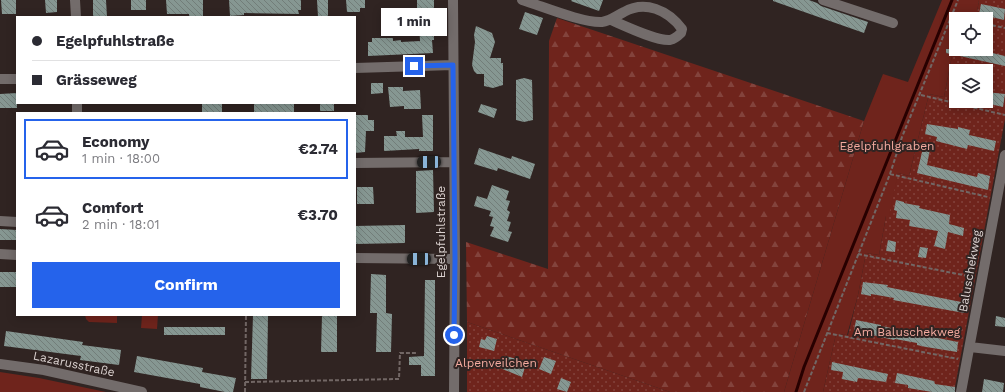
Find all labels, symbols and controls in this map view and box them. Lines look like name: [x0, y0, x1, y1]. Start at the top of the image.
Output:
callout: 1 min: [381, 8, 447, 36]
map controls: [949, 12, 993, 108]
button: locate: [949, 12, 993, 56]
text: 1 min: [397, 14, 431, 29]
text: Egelpfuhlstraße: [56, 32, 175, 50]
route end: [405, 57, 423, 75]
button: layers: [949, 64, 993, 108]
text: Grässeweg: [56, 71, 137, 89]
icon: car: [34, 131, 70, 167]
text: Economy: [82, 133, 149, 151]
park label: Egelpfuhlgraben: [839, 139, 935, 153]
text: €2.74: [298, 140, 338, 158]
text: 1 min · 18:00: [82, 151, 160, 166]
car: [417, 156, 441, 168]
street label: Egelpfuhlstraße: [434, 186, 448, 278]
icon: car: [34, 197, 70, 233]
text: Comfort: [82, 199, 143, 217]
text: €3.70: [298, 206, 338, 224]
text: 2 min · 18:01: [82, 217, 160, 232]
street label: Baluschekweg: [956, 228, 984, 313]
car: [407, 253, 431, 265]
button: Confirm: [32, 262, 340, 308]
park label: Am Baluschekweg: [854, 325, 961, 339]
route start: [445, 326, 463, 344]
street label: Lazarusstraße: [32, 349, 116, 379]
park label: Alpenveilchen: [455, 356, 537, 370]

